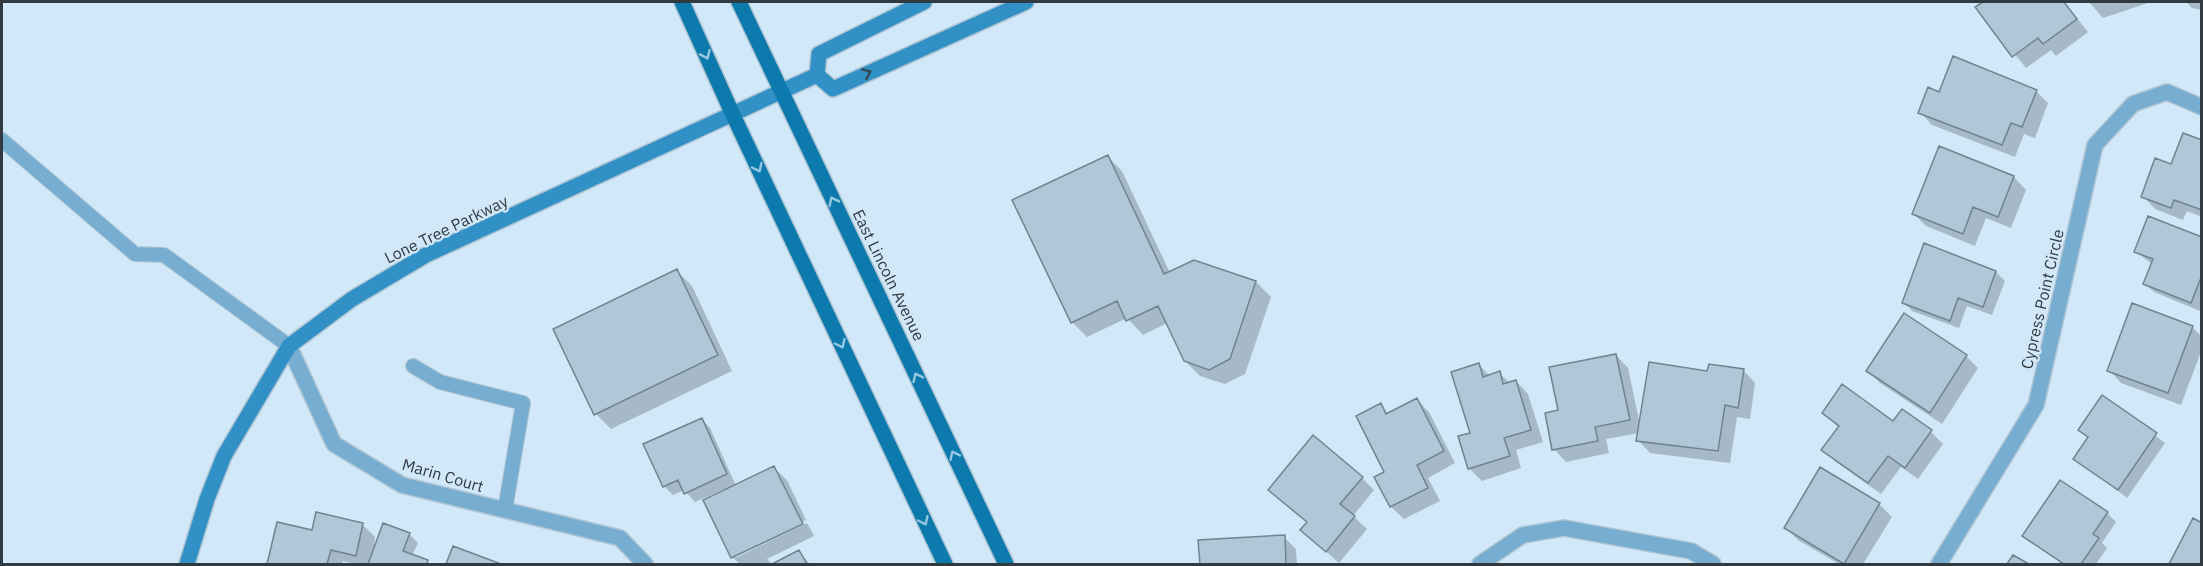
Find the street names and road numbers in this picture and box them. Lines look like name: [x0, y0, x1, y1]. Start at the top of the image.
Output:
street label: Lone Tree Parkway: [381, 190, 511, 268]
street label: East Lincoln Avenue: [849, 206, 930, 344]
street label: Cypress Point Circle: [2016, 227, 2068, 371]
street label: Marin Court: [400, 454, 486, 496]

